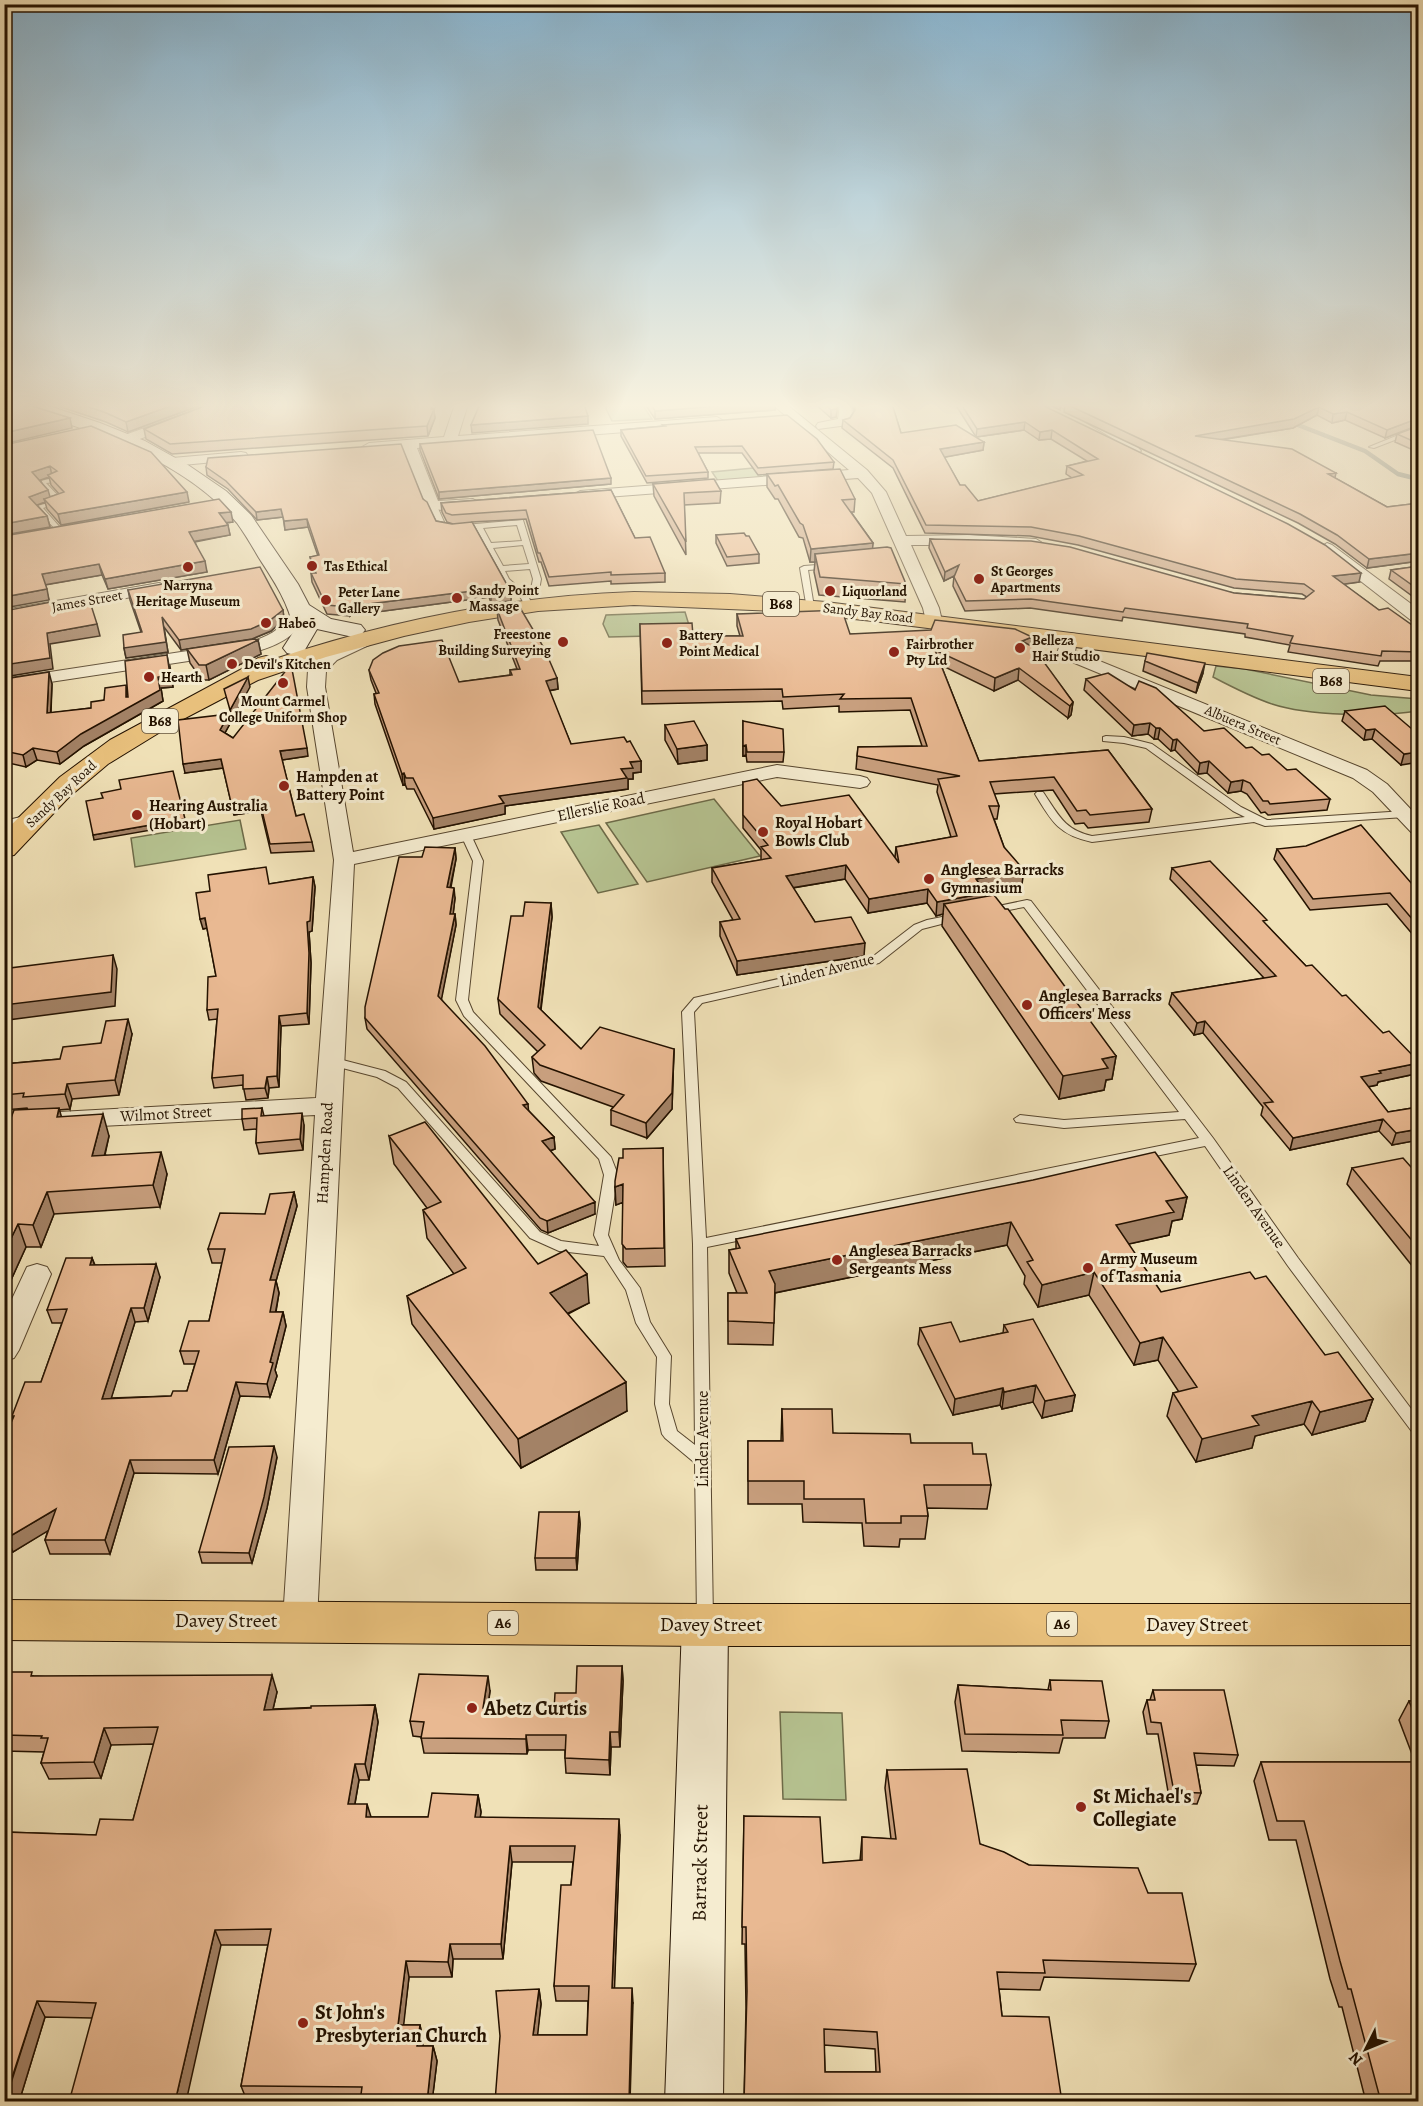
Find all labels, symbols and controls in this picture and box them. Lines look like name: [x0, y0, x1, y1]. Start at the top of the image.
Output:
place label: Tas Ethical: [324, 557, 388, 576]
marker: Tas Ethical: [305, 559, 319, 573]
marker: Narryna Heritage Museum: [181, 560, 195, 574]
place label: St Georges Apartments: [990, 562, 1061, 597]
marker: St Georges Apartments: [972, 572, 986, 586]
place label: Narryna Heritage Museum: [136, 576, 241, 611]
place label: Sandy Point Massage: [469, 581, 539, 616]
place label: Liquorland: [842, 582, 908, 601]
place label: Peter Lane Gallery: [338, 583, 400, 618]
marker: Liquorland: [823, 584, 837, 598]
street label: James Street: [50, 585, 124, 617]
marker: Sandy Point Massage: [450, 591, 464, 605]
road number: B68: [763, 592, 799, 616]
marker: Peter Lane Gallery: [319, 593, 333, 607]
street label: Sandy Bay Road: [822, 598, 915, 628]
place label: Habeō: [278, 614, 316, 633]
marker: Habeō: [259, 616, 273, 630]
place label: Freestone Building Surveying: [438, 625, 552, 660]
place label: Battery Point Medical: [679, 626, 759, 661]
place label: Belleza Hair Studio: [1032, 631, 1100, 666]
marker: Freestone Building Surveying: [556, 635, 570, 649]
place label: Fairbrother Pty Ltd: [906, 635, 974, 670]
marker: Battery Point Medical: [660, 636, 674, 650]
marker: Belleza Hair Studio: [1013, 641, 1027, 655]
marker: Fairbrother Pty Ltd: [887, 645, 901, 659]
place label: Devil's Kitchen: [244, 655, 331, 674]
marker: Devil's Kitchen: [225, 657, 239, 671]
place label: Hearth: [161, 668, 203, 687]
road number: B68: [1313, 669, 1349, 693]
marker: Hearth: [142, 670, 156, 684]
marker: Mount Carmel College Uniform Shop: [276, 676, 290, 690]
place label: Mount Carmel College Uniform Shop: [219, 692, 347, 727]
street label: Albuera Street: [1201, 700, 1284, 750]
road number: B68: [142, 709, 178, 733]
street label: Sandy Bay Road: [21, 756, 101, 832]
place label: Hampden at Battery Point: [296, 766, 385, 806]
marker: Hampden at Battery Point: [277, 779, 291, 793]
street label: Ellerslie Road: [555, 787, 647, 827]
place label: Hearing Australia (Hobart): [149, 795, 268, 835]
marker: Hearing Australia (Hobart): [130, 808, 144, 822]
place label: Royal Hobart Bowls Club: [775, 812, 863, 852]
marker: Royal Hobart Bowls Club: [756, 825, 770, 839]
place label: Anglesea Barracks Gymnasium: [940, 859, 1064, 899]
marker: Anglesea Barracks Gymnasium: [922, 872, 936, 886]
street label: Linden Avenue: [777, 948, 877, 992]
place label: Anglesea Barracks Officers' Mess: [1038, 985, 1162, 1025]
marker: Anglesea Barracks Officers' Mess: [1020, 998, 1034, 1012]
street label: Wilmot Street: [119, 1101, 212, 1127]
street label: Hampden Road: [311, 1101, 339, 1204]
street label: Linden Avenue: [1217, 1161, 1291, 1253]
place label: Anglesea Barracks Sergeants Mess: [848, 1240, 972, 1280]
place label: Army Museum of Tasmania: [1099, 1248, 1198, 1288]
marker: Anglesea Barracks Sergeants Mess: [830, 1253, 844, 1267]
marker: Army Museum of Tasmania: [1081, 1261, 1095, 1275]
street label: Linden Avenue: [692, 1391, 714, 1487]
street label: Davey Street: [175, 1607, 278, 1634]
road number: A6: [488, 1611, 518, 1635]
street label: Davey Street: [660, 1611, 763, 1638]
street label: Davey Street: [1146, 1611, 1249, 1638]
road number: A6: [1047, 1612, 1077, 1636]
place label: Abetz Curtis: [483, 1695, 587, 1722]
marker: Abetz Curtis: [465, 1701, 479, 1715]
place label: St Michael's Collegiate: [1093, 1783, 1192, 1833]
marker: St Michael's Collegiate: [1074, 1800, 1088, 1814]
street label: Barrack Street: [685, 1804, 715, 1922]
place label: St John's Presbyterian Church: [315, 1999, 487, 2049]
marker: St John's Presbyterian Church: [296, 2016, 310, 2030]
north arrow: [1336, 2019, 1396, 2079]
text: N: [1344, 2047, 1368, 2070]

